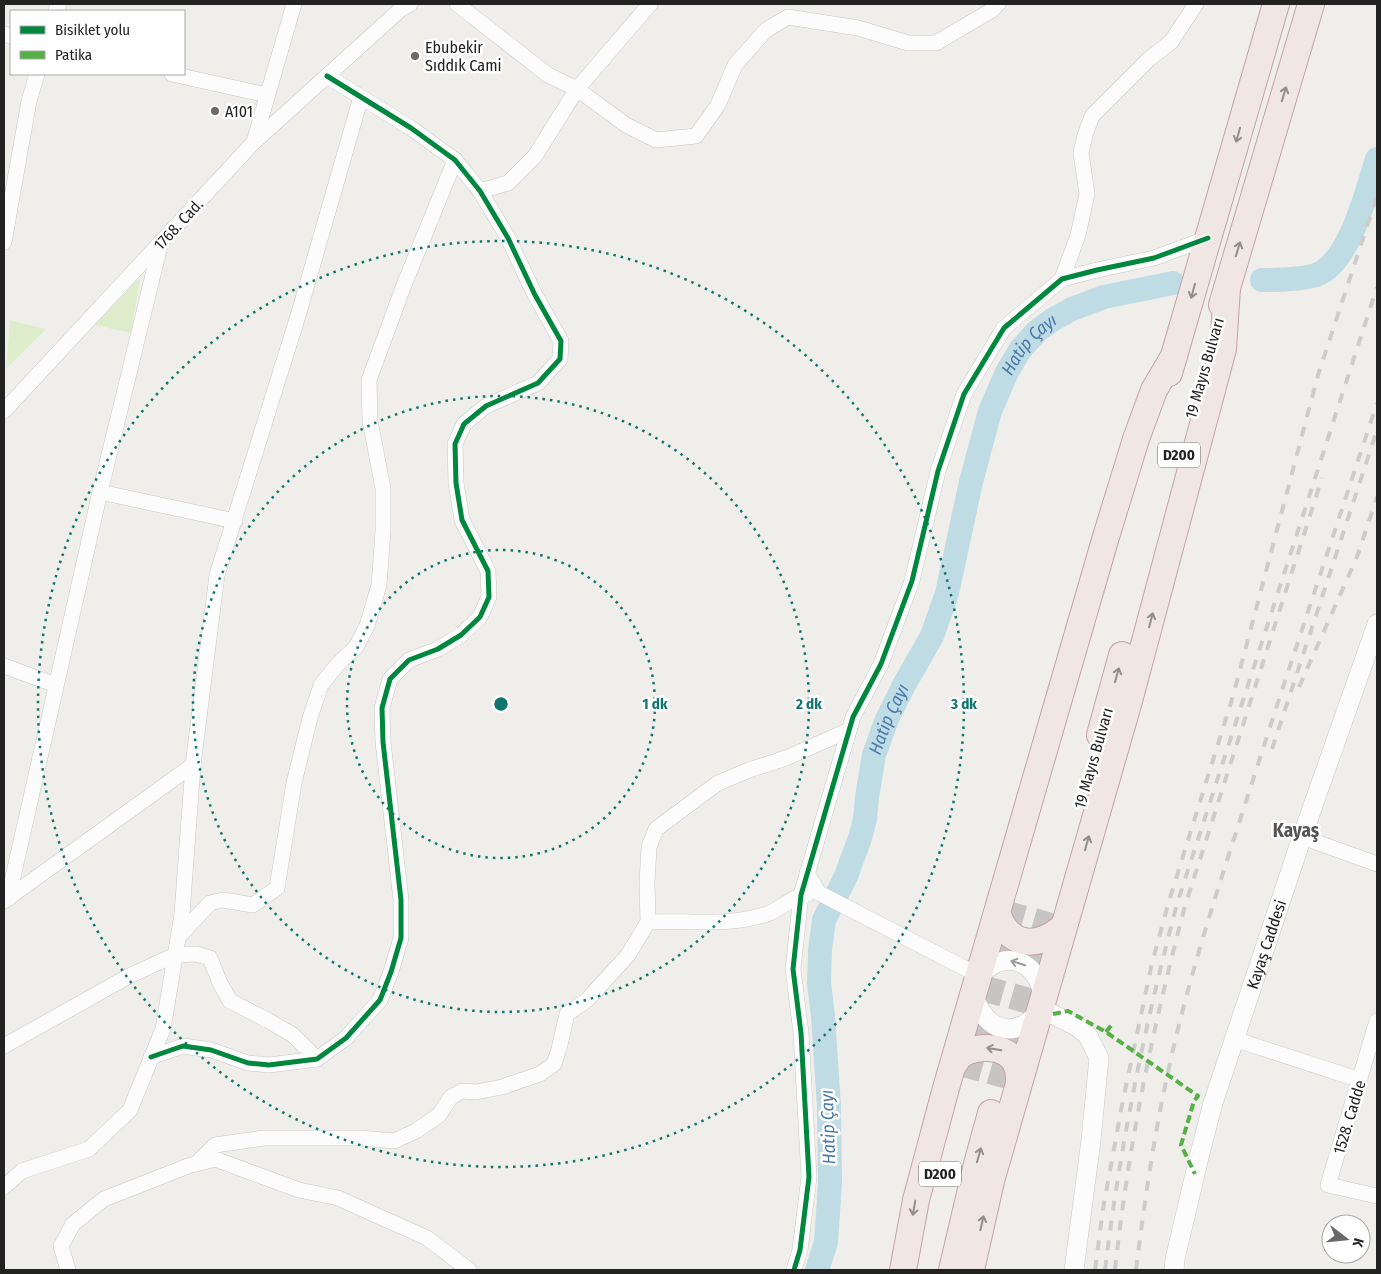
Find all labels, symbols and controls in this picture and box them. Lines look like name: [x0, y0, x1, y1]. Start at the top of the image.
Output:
legend: [10, 10, 185, 75]
text: Bisiklet yolu: [55, 21, 130, 39]
place label: Ebubekir Sıddık Cami: [425, 38, 502, 75]
text: Patika: [55, 46, 92, 64]
marker: Ebubekir Sıddık Cami: [409, 50, 421, 62]
one-way arrow: [1280, 86, 1290, 102]
place label: A101: [225, 102, 253, 121]
marker: A101: [209, 105, 221, 117]
one-way arrow: [1232, 126, 1242, 142]
street label: 1768. Cad.: [150, 195, 207, 254]
one-way arrow: [1233, 242, 1243, 258]
one-way arrow: [1187, 282, 1197, 298]
water label: Hatip Çayı: [997, 309, 1061, 379]
street label: 19 Mayıs Bulvarı: [1181, 316, 1228, 421]
road number: D200: [1158, 442, 1200, 468]
one-way arrow: [1147, 612, 1156, 628]
one-way arrow: [1112, 667, 1122, 683]
water label: Hatip Çayı: [864, 680, 914, 758]
centre of rings: [492, 695, 510, 713]
text: 1 dk: [642, 695, 668, 713]
text: 2 dk: [795, 695, 822, 713]
text: 3 dk: [950, 695, 977, 713]
street label: 19 Mayıs Bulvarı: [1070, 706, 1117, 811]
district label: Kayaş: [1273, 819, 1320, 842]
one-way arrow: [1082, 836, 1092, 852]
street label: Kayaş Caddesi: [1243, 897, 1290, 992]
one-way arrow: [1011, 958, 1027, 967]
one-way arrow: [986, 1044, 1002, 1054]
street label: 1528. Cadde: [1329, 1078, 1370, 1157]
water label: Hatip Çayı: [816, 1089, 840, 1165]
one-way arrow: [975, 1147, 985, 1163]
road number: D200: [919, 1162, 961, 1186]
one-way arrow: [909, 1200, 919, 1216]
north arrow: [1321, 1214, 1371, 1264]
one-way arrow: [977, 1215, 987, 1231]
text: K: [1348, 1236, 1367, 1250]

